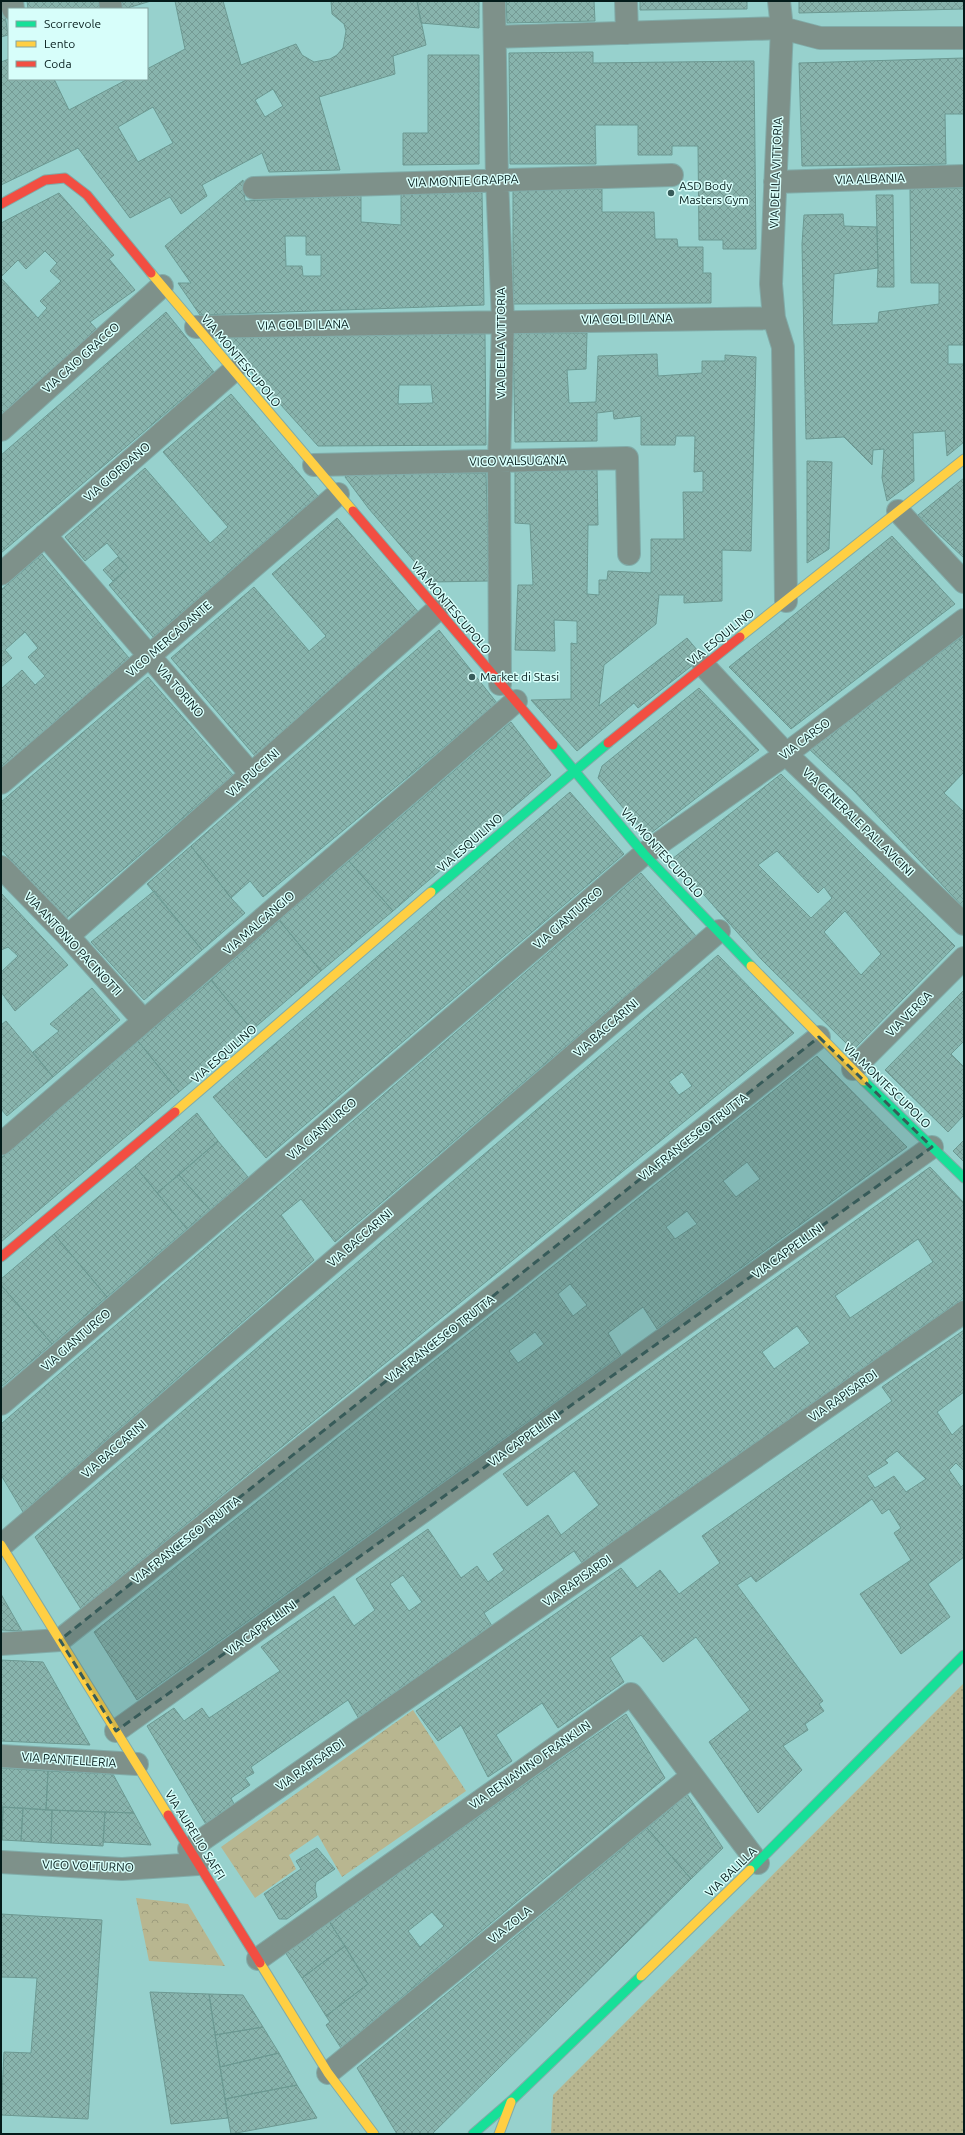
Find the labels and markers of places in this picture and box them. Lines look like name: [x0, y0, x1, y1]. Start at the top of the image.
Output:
place label: ASD Body Masters Gym: [679, 179, 749, 206]
marker: ASD Body Masters Gym: [666, 188, 676, 198]
place label: Market di Stasi: [480, 670, 559, 683]
marker: Market di Stasi: [467, 672, 477, 682]

